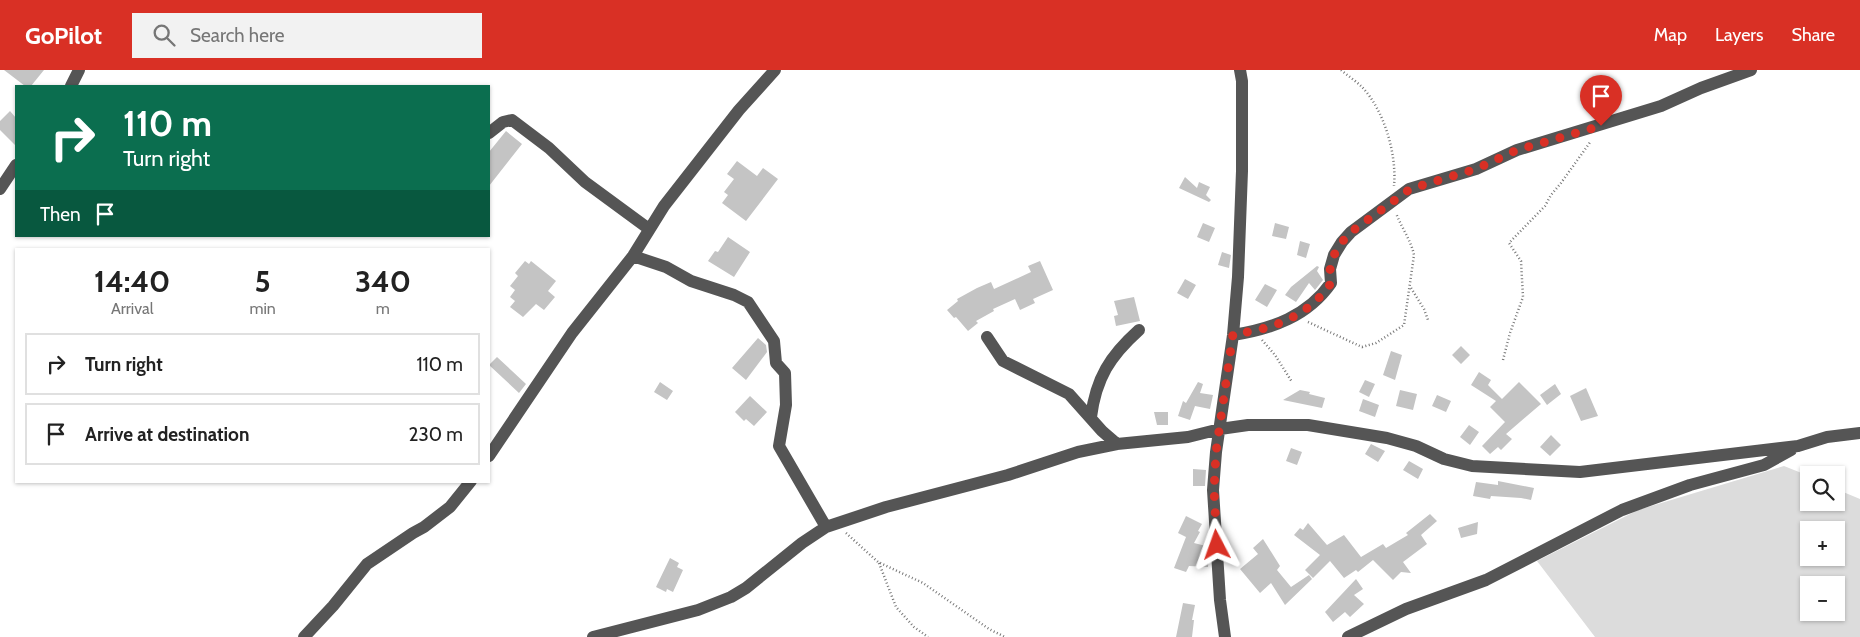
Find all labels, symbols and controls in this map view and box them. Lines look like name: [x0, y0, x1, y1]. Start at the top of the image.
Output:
search box: [132, 13, 482, 58]
text: GoPilot: [25, 21, 102, 50]
icon: search: [150, 21, 178, 49]
text: Search here: [190, 24, 284, 47]
text: Map: [1654, 24, 1687, 46]
text: Layers: [1715, 24, 1764, 46]
text: Share: [1792, 24, 1835, 46]
pin: [1580, 75, 1622, 126]
icon: arrive: [1587, 82, 1615, 110]
text: 110 m: [123, 102, 212, 145]
icon: right: [40, 105, 105, 170]
text: Turn right: [123, 145, 210, 172]
icon: arrive: [91, 200, 119, 228]
text: Then: [40, 203, 81, 226]
text: 14:40: [94, 263, 170, 300]
text: 5: [255, 263, 271, 300]
text: 340: [355, 263, 411, 300]
text: Arrival: [111, 299, 153, 318]
text: min: [249, 299, 276, 318]
text: m: [376, 299, 390, 318]
icon: right: [42, 350, 70, 378]
text: Turn right: [85, 353, 163, 376]
text: 110 m: [416, 353, 463, 376]
icon: arrive: [42, 420, 70, 448]
text: Arrive at destination: [85, 423, 249, 446]
text: 230 m: [409, 423, 463, 446]
map controls: [1800, 466, 1845, 621]
button: search: [1800, 466, 1845, 511]
position arrow: [1190, 518, 1242, 570]
button: +: [1800, 521, 1845, 566]
button: −: [1800, 576, 1845, 621]

